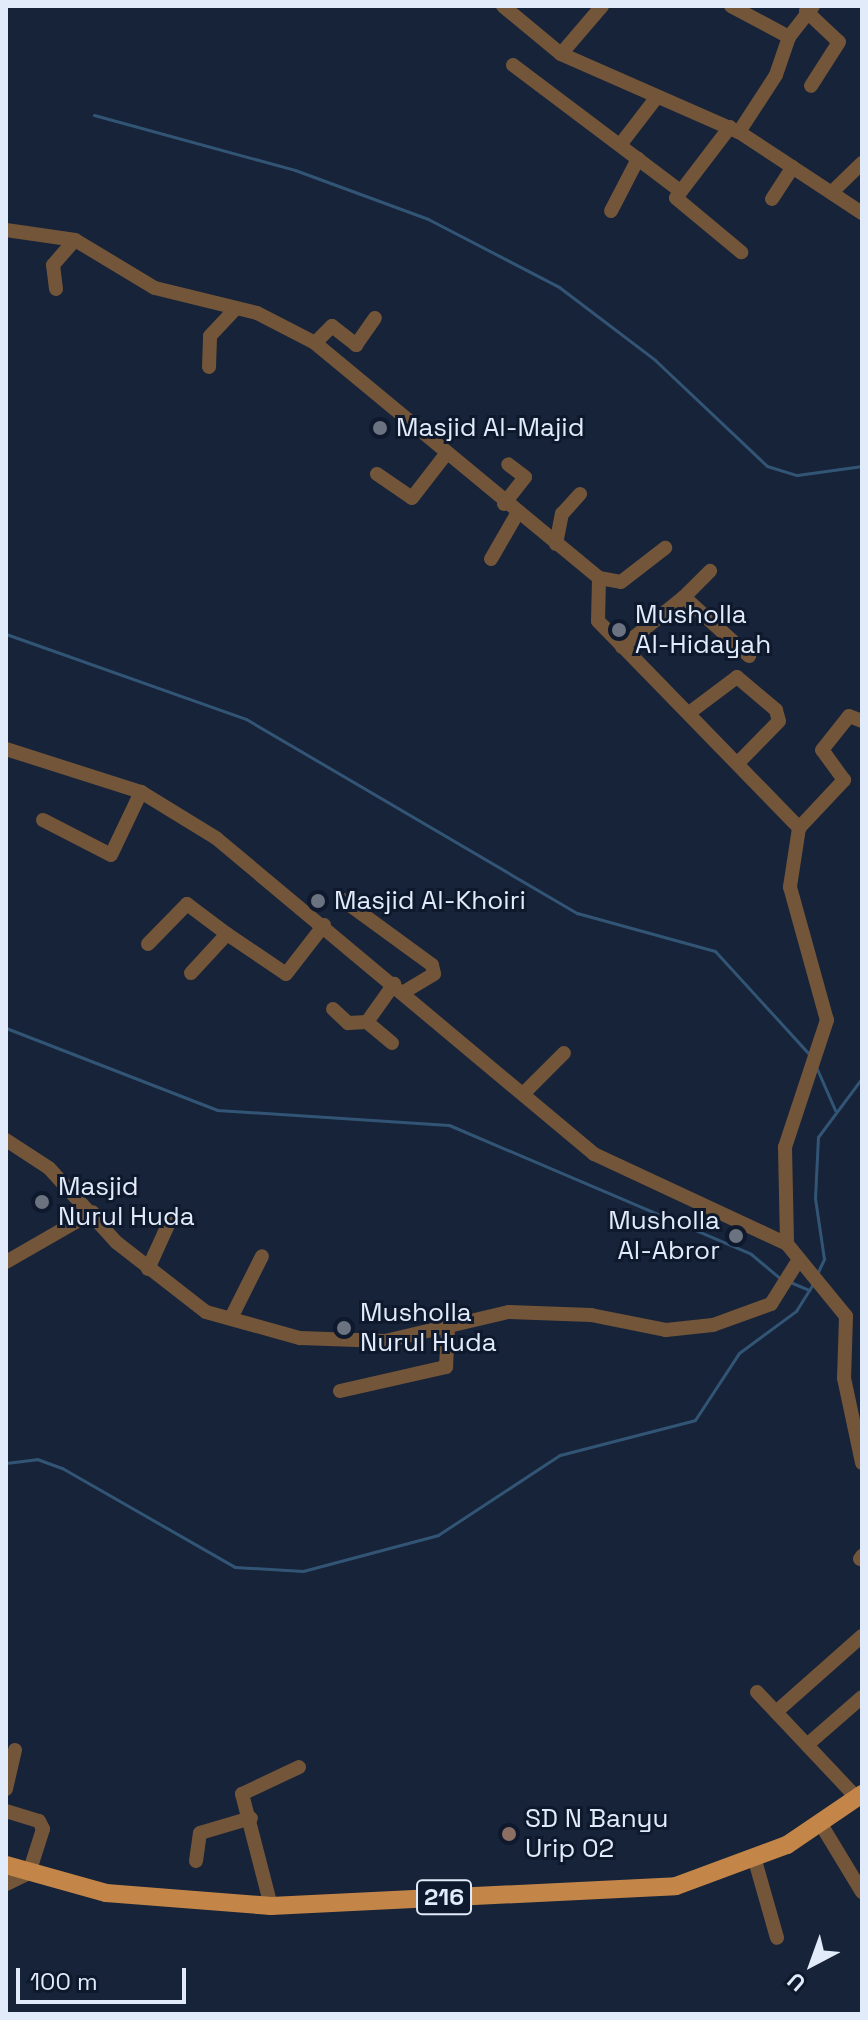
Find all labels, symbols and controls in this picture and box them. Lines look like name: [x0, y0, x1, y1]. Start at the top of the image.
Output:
place label: Masjid Al-Majid: [396, 412, 585, 444]
marker: Masjid Al-Majid: [371, 419, 389, 437]
place label: Musholla Al-Hidayah: [635, 599, 771, 660]
marker: Musholla Al-Hidayah: [610, 621, 628, 639]
place label: Masjid Al-Khoiri: [334, 885, 526, 917]
marker: Masjid Al-Khoiri: [309, 892, 327, 910]
place label: Masjid Nurul Huda: [58, 1171, 195, 1232]
marker: Masjid Nurul Huda: [33, 1193, 51, 1211]
place label: Musholla Al-Abror: [608, 1205, 720, 1266]
marker: Musholla Al-Abror: [727, 1227, 745, 1245]
place label: Musholla Nurul Huda: [360, 1297, 497, 1358]
marker: Musholla Nurul Huda: [335, 1319, 353, 1337]
place label: SD N Banyu Urip 02: [525, 1803, 668, 1864]
marker: SD N Banyu Urip 02: [500, 1825, 518, 1843]
road number: 216: [416, 1877, 472, 1917]
north arrow: [772, 1924, 852, 2004]
scale bar: [20, 1952, 190, 2002]
text: 100 m: [30, 1966, 98, 1997]
text: U: [781, 1967, 811, 1998]

